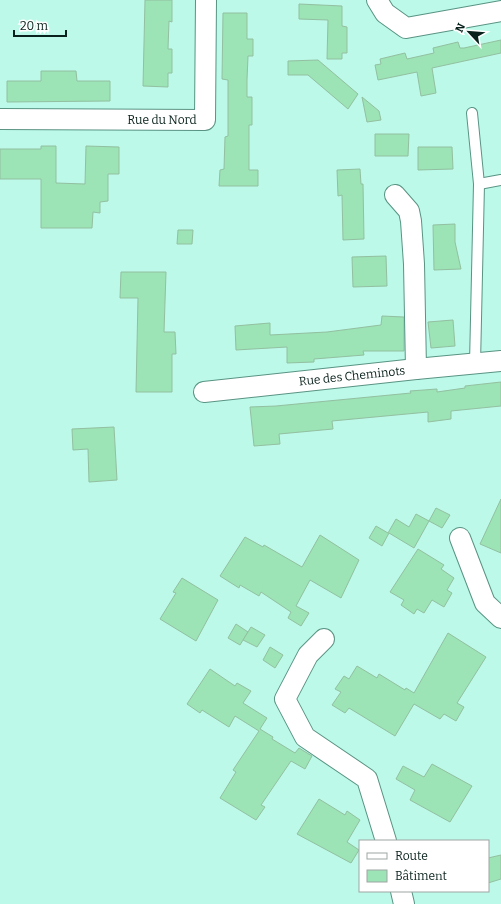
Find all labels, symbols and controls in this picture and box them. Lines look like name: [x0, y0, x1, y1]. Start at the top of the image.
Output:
scale bar: [14, 12, 66, 38]
north arrow: [449, 12, 489, 52]
text: 20 m: [20, 19, 49, 33]
text: N: [453, 21, 468, 35]
street label: Rue du Nord: [127, 113, 197, 127]
street label: Rue des Cheminots: [298, 363, 406, 389]
legend: [359, 840, 489, 892]
text: Route: [395, 849, 428, 863]
text: Bâtiment: [395, 869, 448, 883]

